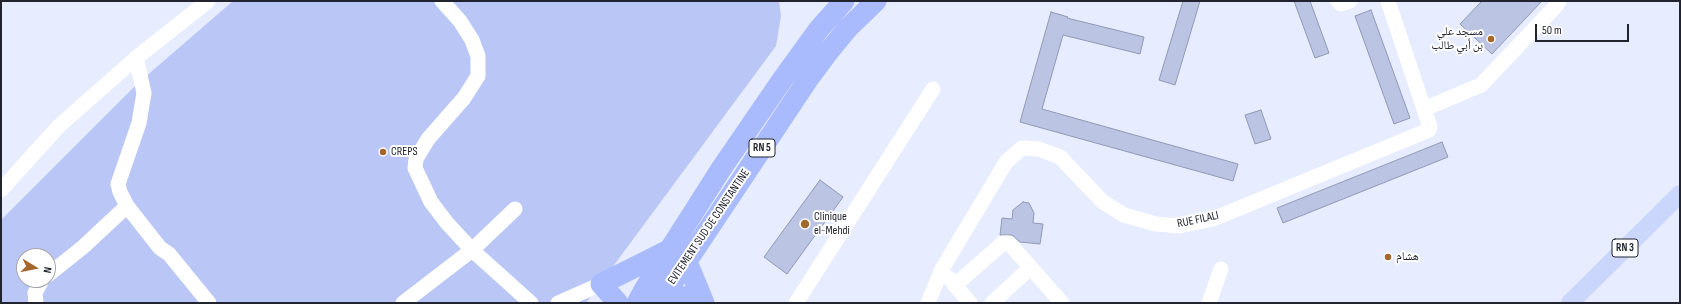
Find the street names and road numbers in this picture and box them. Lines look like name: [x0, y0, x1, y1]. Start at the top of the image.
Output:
road number: RN 5: [749, 139, 775, 157]
street label: EVITEMENT SUD DE CONSTANTINE: [665, 167, 753, 287]
street label: RUE FILALI: [1176, 209, 1220, 231]
road number: RN 3: [1612, 239, 1638, 257]

